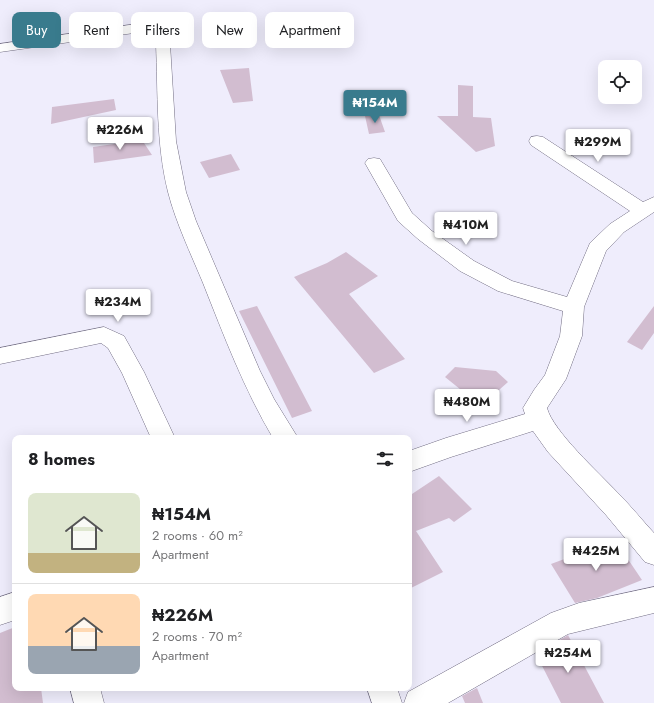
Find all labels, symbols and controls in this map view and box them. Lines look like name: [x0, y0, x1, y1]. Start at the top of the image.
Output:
chip: Buy: [12, 12, 61, 48]
chip: Rent: [69, 12, 123, 48]
chip: Filters: [131, 12, 194, 48]
chip: New: [202, 12, 257, 48]
chip: Apartment: [265, 12, 354, 48]
map controls: [598, 60, 642, 104]
button: locate: [598, 60, 642, 104]
pin: ₦154M: [347, 90, 403, 124]
text: ₦154M: [352, 93, 398, 112]
pin: ₦226M: [92, 117, 148, 151]
text: ₦226M: [97, 120, 143, 139]
pin: ₦299M: [570, 129, 626, 163]
text: ₦299M: [575, 132, 621, 151]
pin: ₦410M: [438, 212, 494, 246]
text: ₦410M: [443, 215, 489, 234]
pin: ₦234M: [90, 289, 146, 323]
text: ₦234M: [95, 292, 141, 311]
pin: ₦480M: [439, 389, 495, 423]
text: ₦480M: [444, 392, 490, 411]
text: 8 homes: [28, 447, 95, 471]
icon: filters: [374, 448, 396, 470]
text: ₦154M: [152, 502, 211, 526]
icon: home: [60, 509, 108, 557]
text: 2 rooms · 60 m²: [152, 526, 243, 545]
pin: ₦425M: [568, 538, 624, 572]
text: ₦425M: [573, 541, 619, 560]
text: Apartment: [152, 545, 209, 564]
text: ₦226M: [152, 603, 213, 627]
icon: home: [60, 610, 108, 658]
text: 2 rooms · 70 m²: [152, 627, 242, 646]
pin: ₦254M: [540, 640, 596, 674]
text: ₦254M: [545, 643, 591, 662]
text: Apartment: [152, 646, 209, 665]

